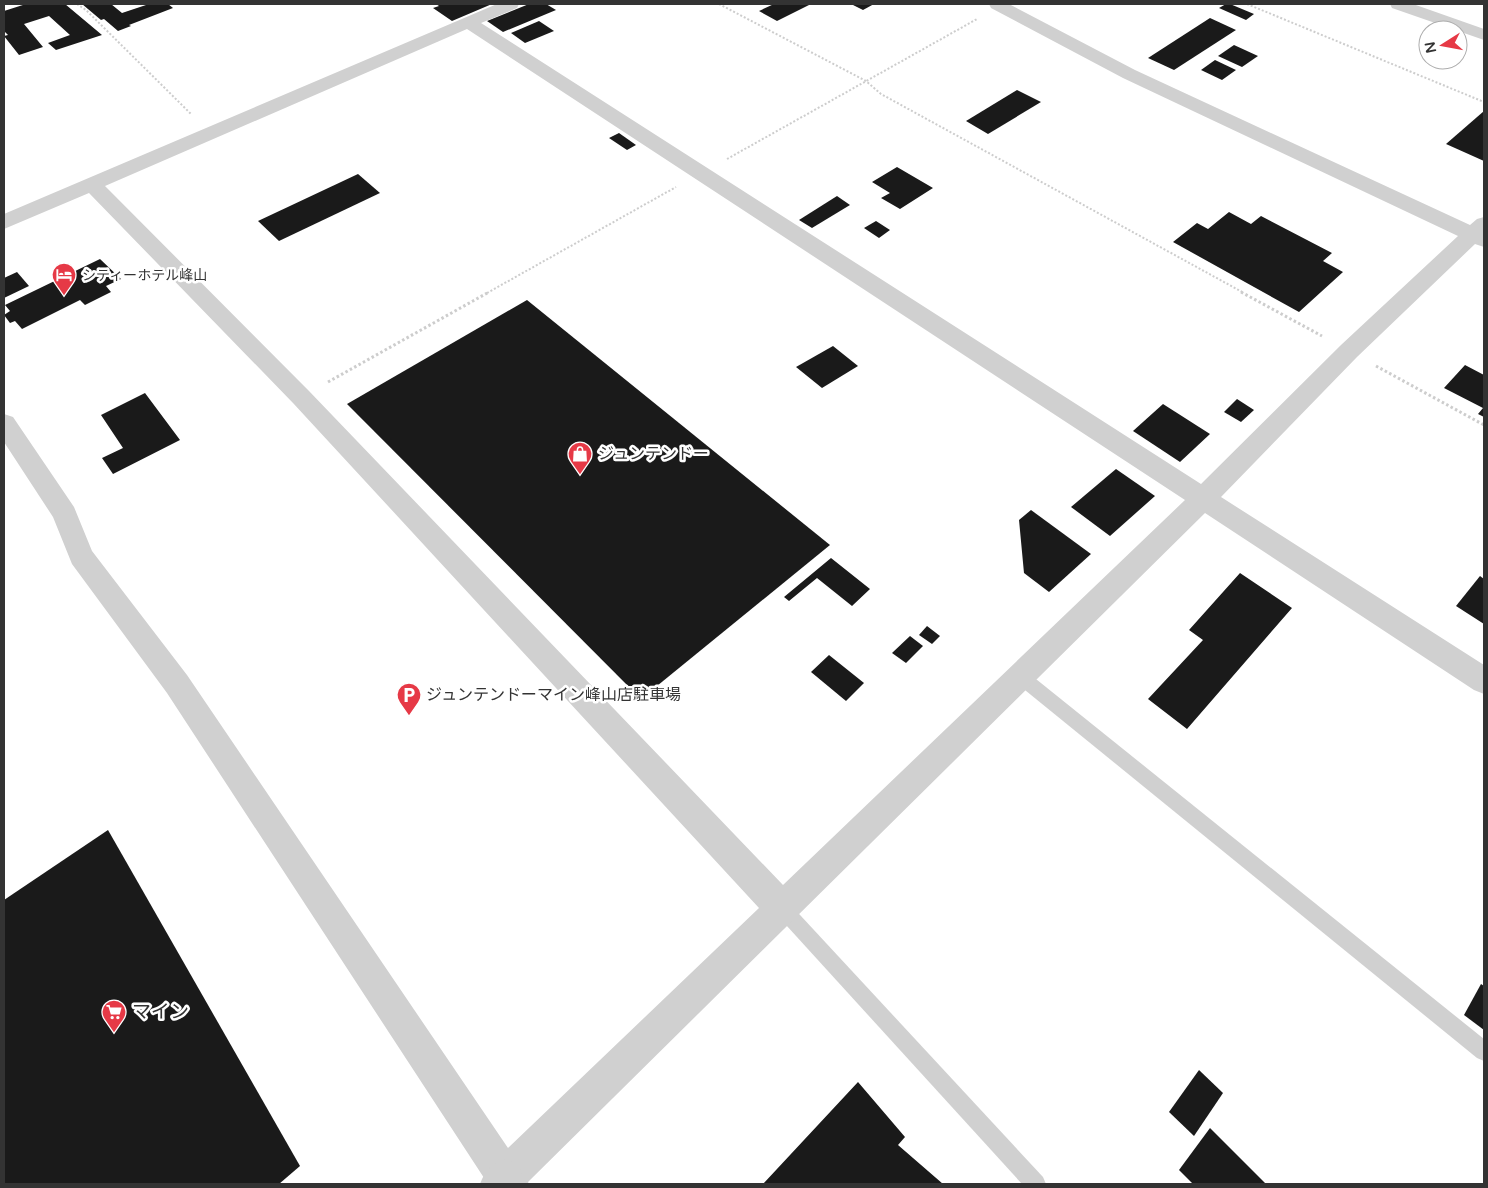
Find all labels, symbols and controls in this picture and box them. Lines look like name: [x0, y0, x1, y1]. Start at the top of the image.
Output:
north arrow: [1418, 20, 1468, 70]
text: N: [1421, 40, 1440, 55]
hotel icon: シティーホテル峰山: [51, 262, 77, 296]
place label: シティーホテル峰山: [82, 267, 207, 284]
shop icon: ジュンテンドー: [567, 441, 593, 475]
place label: ジュンテンドー: [598, 444, 709, 464]
parking icon: ジュンテンドーマイン峰山店駐車場: [396, 682, 422, 716]
place label: ジュンテンドーマイン峰山店駐車場: [426, 685, 681, 705]
supermarket icon: マイン: [101, 999, 127, 1033]
place label: マイン: [132, 1001, 189, 1023]

